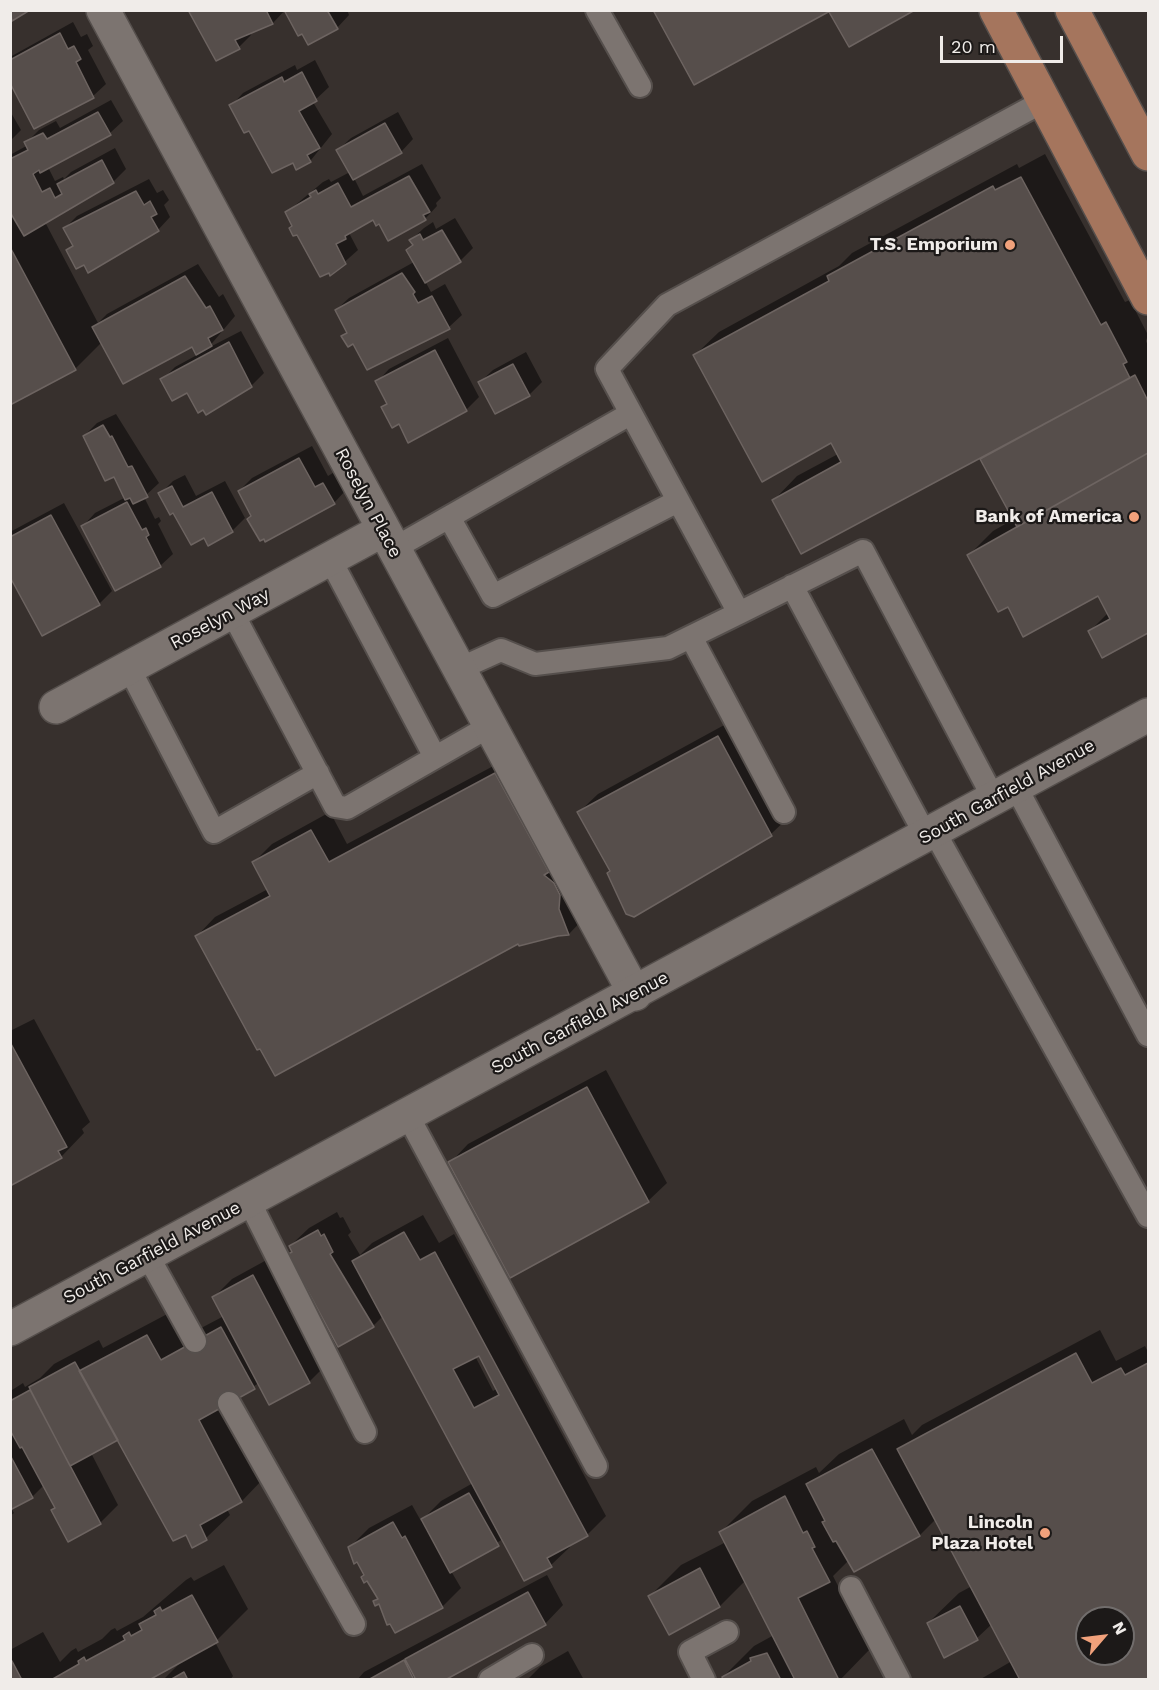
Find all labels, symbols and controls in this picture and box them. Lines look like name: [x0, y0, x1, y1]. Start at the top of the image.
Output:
scale bar: [943, 24, 1066, 62]
text: 20 m: [951, 36, 996, 57]
place label: T.S. Emporium: [870, 234, 998, 256]
marker: T.S. Emporium: [1003, 238, 1017, 252]
street label: Roselyn Place: [330, 444, 406, 562]
place label: Bank of America: [975, 506, 1122, 528]
marker: Bank of America: [1127, 510, 1141, 524]
street label: Roselyn Way: [167, 584, 273, 654]
street label: South Garfield Avenue: [915, 735, 1099, 849]
street label: South Garfield Avenue: [488, 967, 672, 1079]
street label: South Garfield Avenue: [60, 1197, 244, 1309]
place label: Lincoln Plaza Hotel: [931, 1512, 1033, 1555]
marker: Lincoln Plaza Hotel: [1038, 1526, 1052, 1540]
north arrow: [1075, 1606, 1135, 1666]
text: N: [1108, 1619, 1131, 1638]

